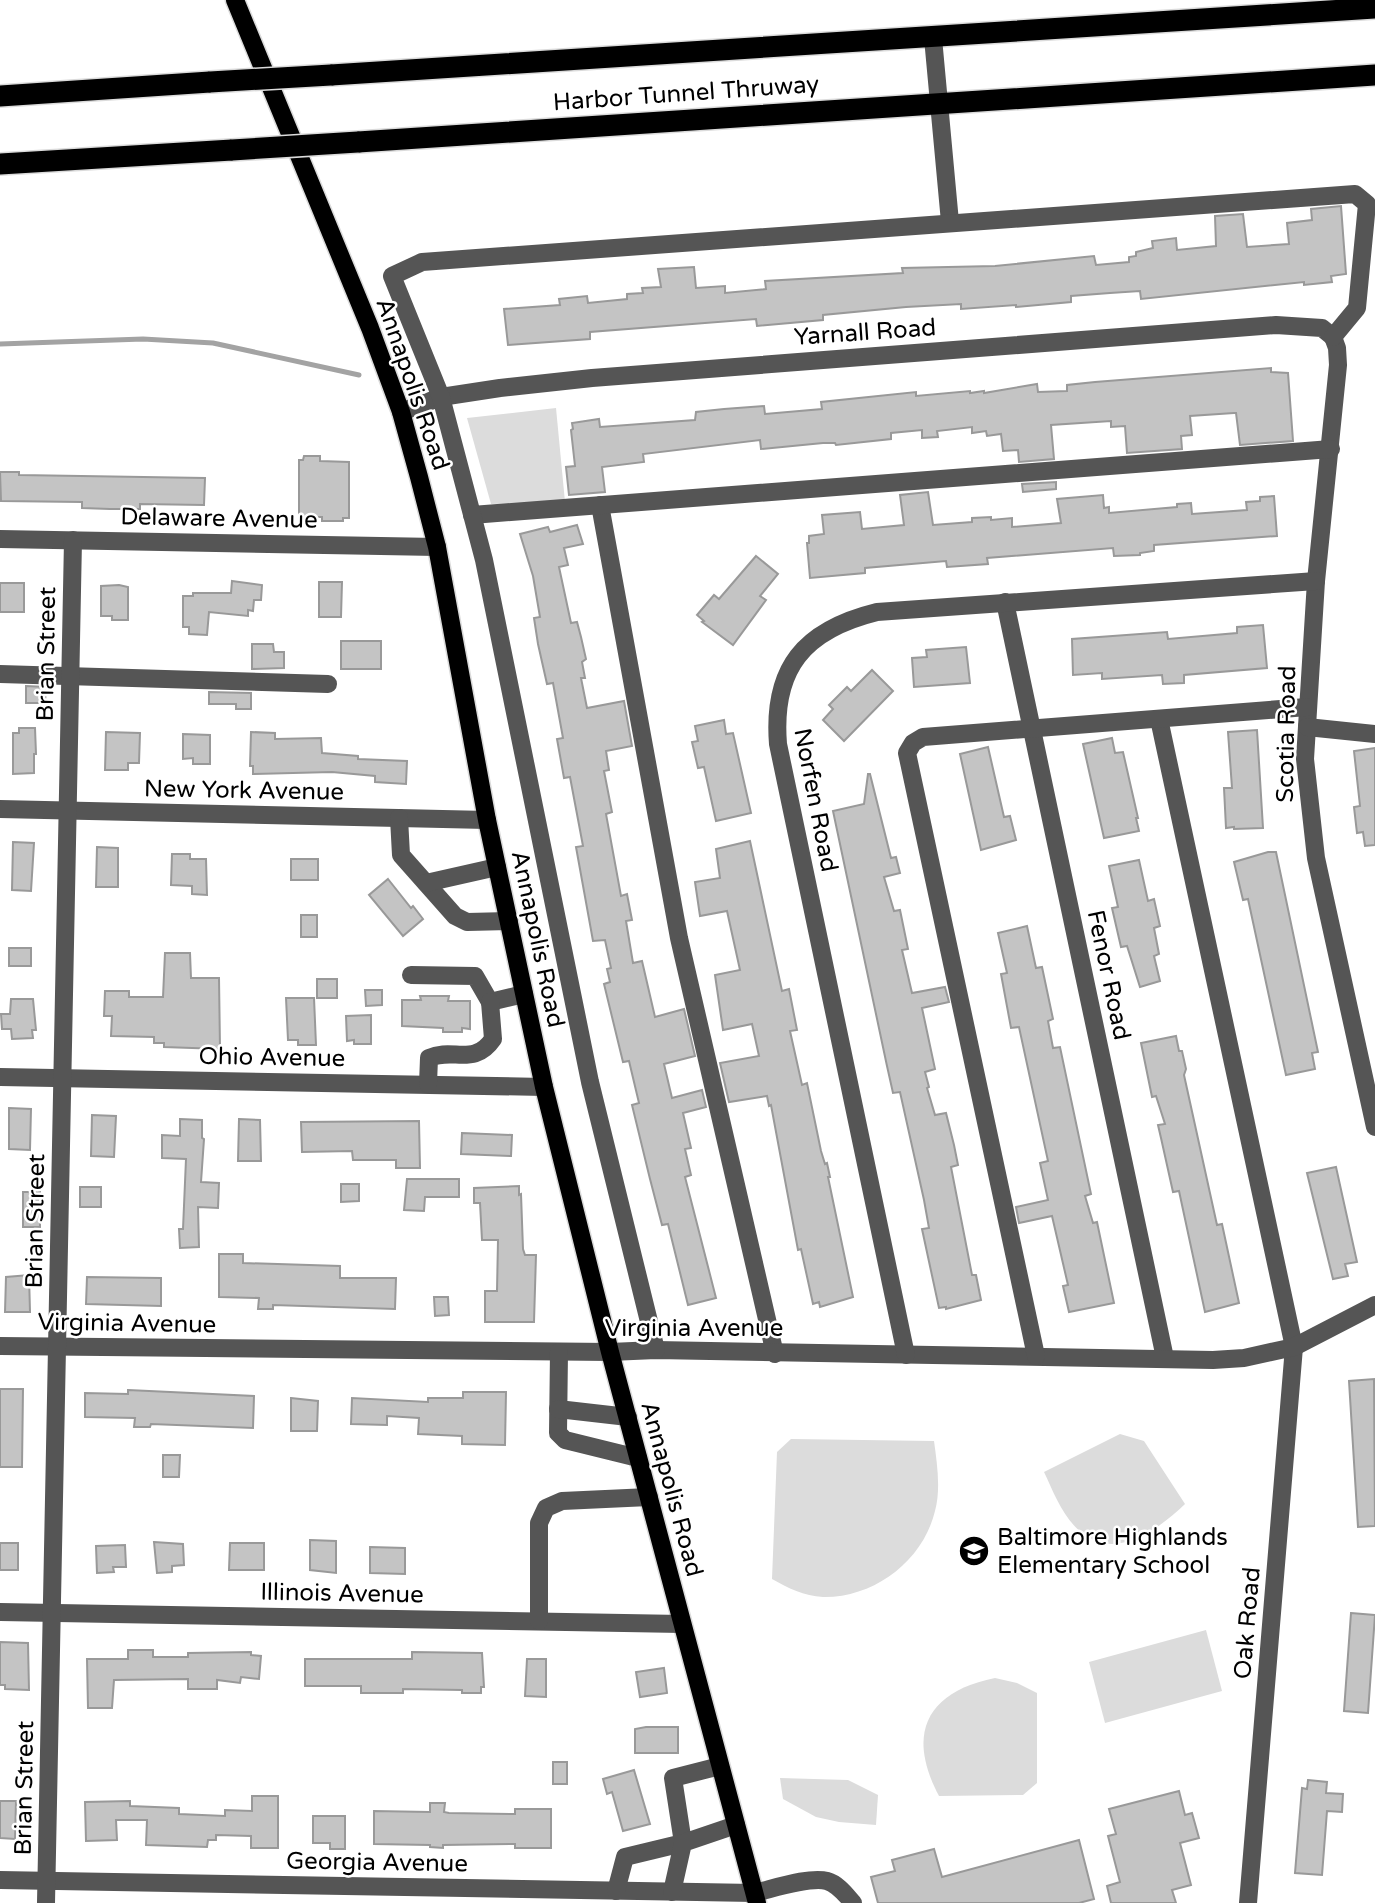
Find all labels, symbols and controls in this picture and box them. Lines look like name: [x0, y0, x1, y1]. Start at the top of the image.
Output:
street label: Harbor Tunnel Thruway: [552, 70, 820, 117]
street label: Annapolis Road: [369, 294, 456, 474]
street label: Yarnall Road: [793, 313, 937, 352]
street label: Delaware Avenue: [120, 502, 318, 535]
street label: Brian Street: [31, 586, 62, 722]
street label: Scotia Road: [1271, 665, 1302, 803]
street label: Norfen Road: [787, 726, 844, 874]
street label: New York Avenue: [144, 774, 344, 807]
street label: Annapolis Road: [505, 848, 570, 1030]
street label: Fenor Road: [1081, 907, 1136, 1043]
street label: Ohio Avenue: [198, 1042, 346, 1073]
street label: Brian Street: [20, 1153, 51, 1289]
street label: Virginia Avenue: [37, 1307, 217, 1340]
street label: Virginia Avenue: [605, 1314, 783, 1343]
street label: Annapolis Road: [634, 1398, 709, 1580]
place label: Baltimore Highlands Elementary School: [997, 1523, 1228, 1580]
school or university icon: Baltimore Highlands Elementary School: [957, 1534, 991, 1568]
street label: Oak Road: [1228, 1566, 1267, 1680]
street label: Illinois Avenue: [260, 1578, 424, 1609]
street label: Brian Street: [9, 1720, 40, 1856]
street label: Georgia Avenue: [286, 1846, 468, 1879]

